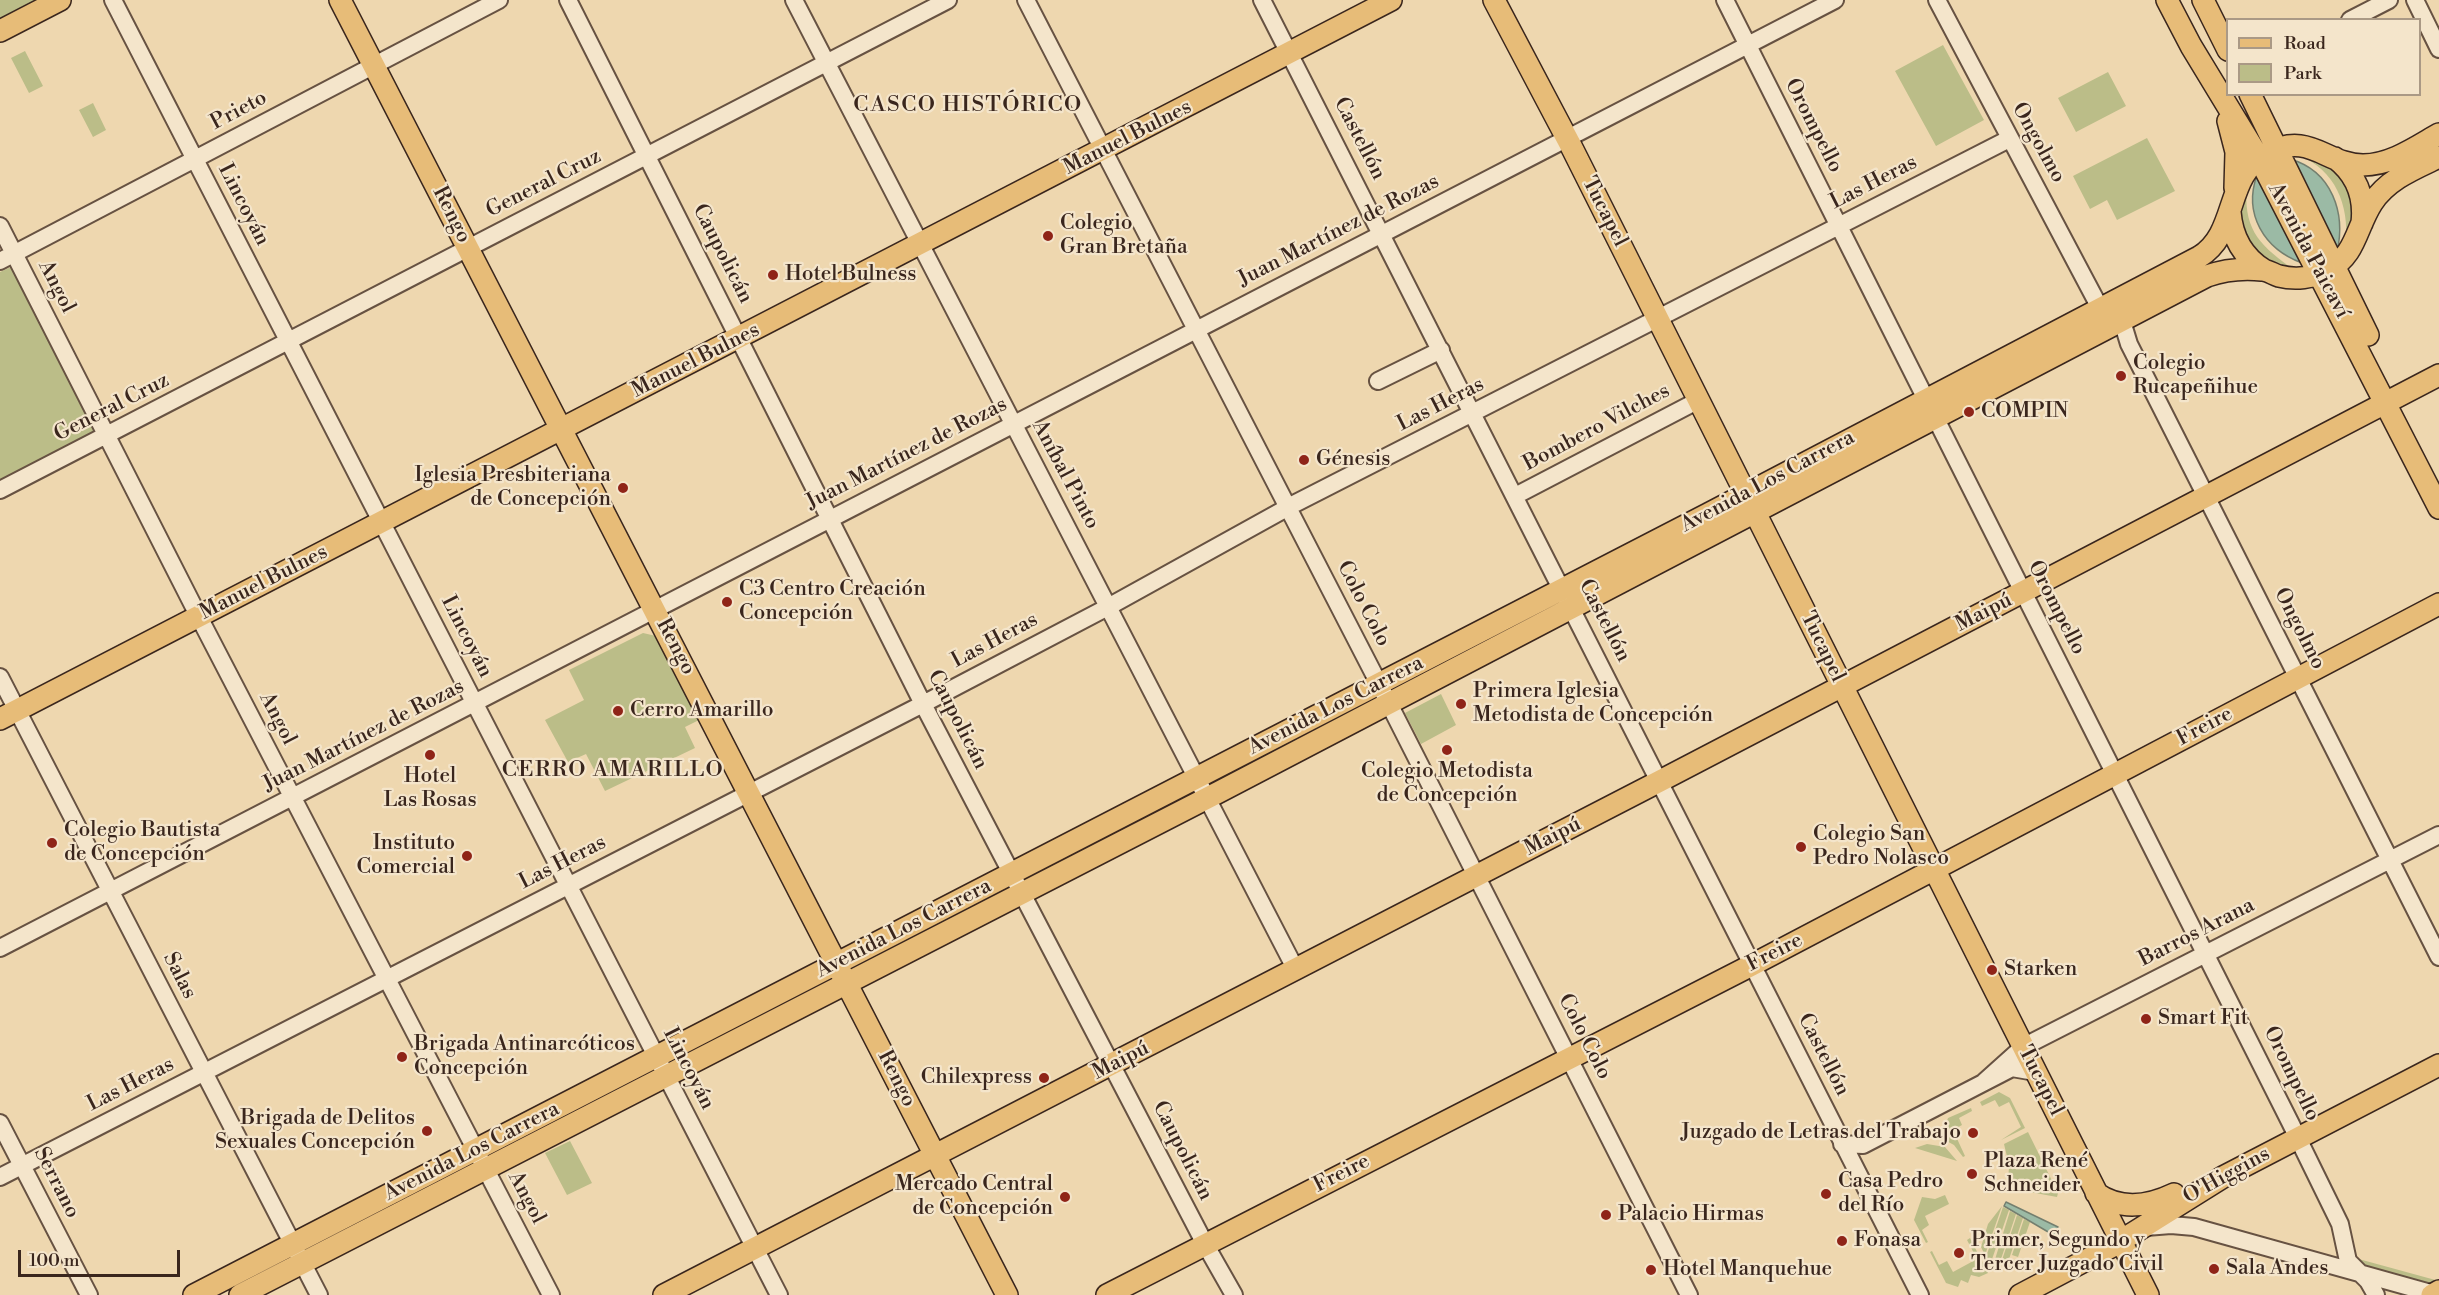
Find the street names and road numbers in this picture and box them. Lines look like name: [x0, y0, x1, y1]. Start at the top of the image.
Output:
street label: Orompello: [1779, 75, 1847, 177]
street label: Prieto: [206, 86, 272, 136]
street label: Castellón: [1328, 94, 1390, 184]
street label: Manuel Bulnes: [1060, 95, 1196, 181]
street label: Ongolmo: [2006, 98, 2070, 188]
street label: General Cruz: [482, 144, 606, 224]
street label: Las Heras: [1826, 150, 1922, 216]
street label: Lincoyán: [212, 160, 274, 250]
street label: Juan Martínez de Rozas: [1234, 169, 1444, 293]
street label: Tucapel: [1576, 173, 1632, 251]
street label: Avenida Paicaví: [2262, 179, 2354, 323]
street label: Rengo: [426, 182, 476, 248]
street label: Caupolicán: [686, 200, 758, 308]
street label: Angol: [32, 256, 80, 318]
street label: Manuel Bulnes: [628, 318, 764, 404]
street label: General Cruz: [50, 368, 174, 448]
street label: Las Heras: [1393, 372, 1489, 438]
street label: Bombero Vilches: [1519, 379, 1675, 477]
street label: Juan Martínez de Rozas: [802, 392, 1012, 516]
street label: Aníbal Pinto: [1026, 416, 1104, 534]
street label: Avenida Los Carrera: [1677, 425, 1859, 539]
street label: Manuel Bulnes: [196, 540, 332, 626]
street label: Colo Colo: [1331, 557, 1395, 651]
street label: Orompello: [2022, 557, 2090, 659]
street label: Castellón: [1573, 576, 1635, 666]
street label: Ongolmo: [2268, 584, 2330, 674]
street label: Maipú: [1951, 588, 2017, 638]
street label: Lincoyán: [435, 592, 497, 682]
street label: Las Heras: [947, 608, 1043, 674]
street label: Tucapel: [1794, 608, 1850, 686]
street label: Rengo: [650, 615, 700, 679]
street label: Avenida Los Carrera: [1244, 651, 1428, 761]
street label: Caupolicán: [921, 666, 993, 774]
street label: Juan Martínez de Rozas: [259, 674, 469, 798]
street label: Angol: [253, 688, 301, 750]
street label: Freire: [2173, 702, 2237, 752]
street label: Maipú: [1520, 812, 1586, 862]
street label: Las Heras: [515, 830, 611, 896]
street label: Avenida Los Carrera: [812, 874, 996, 984]
street label: Barros Arana: [2135, 893, 2259, 973]
street label: Freire: [1743, 928, 1807, 978]
street label: Salas: [157, 949, 201, 1003]
street label: Colo Colo: [1552, 990, 1616, 1084]
street label: Castellón: [1792, 1010, 1854, 1100]
street label: Orompello: [2257, 1022, 2325, 1126]
street label: Lincoyán: [657, 1024, 719, 1114]
street label: Maipú: [1088, 1036, 1154, 1086]
street label: Tucapel: [2012, 1042, 2068, 1120]
street label: Rengo: [871, 1046, 921, 1112]
street label: Las Heras: [83, 1052, 179, 1118]
street label: Avenida Los Carrera: [380, 1097, 564, 1207]
street label: Caupolicán: [1146, 1097, 1218, 1205]
street label: O'Higgins: [2179, 1142, 2275, 1210]
street label: Serrano: [28, 1143, 84, 1223]
street label: Freire: [1310, 1149, 1374, 1199]
street label: Angol: [502, 1167, 550, 1229]

